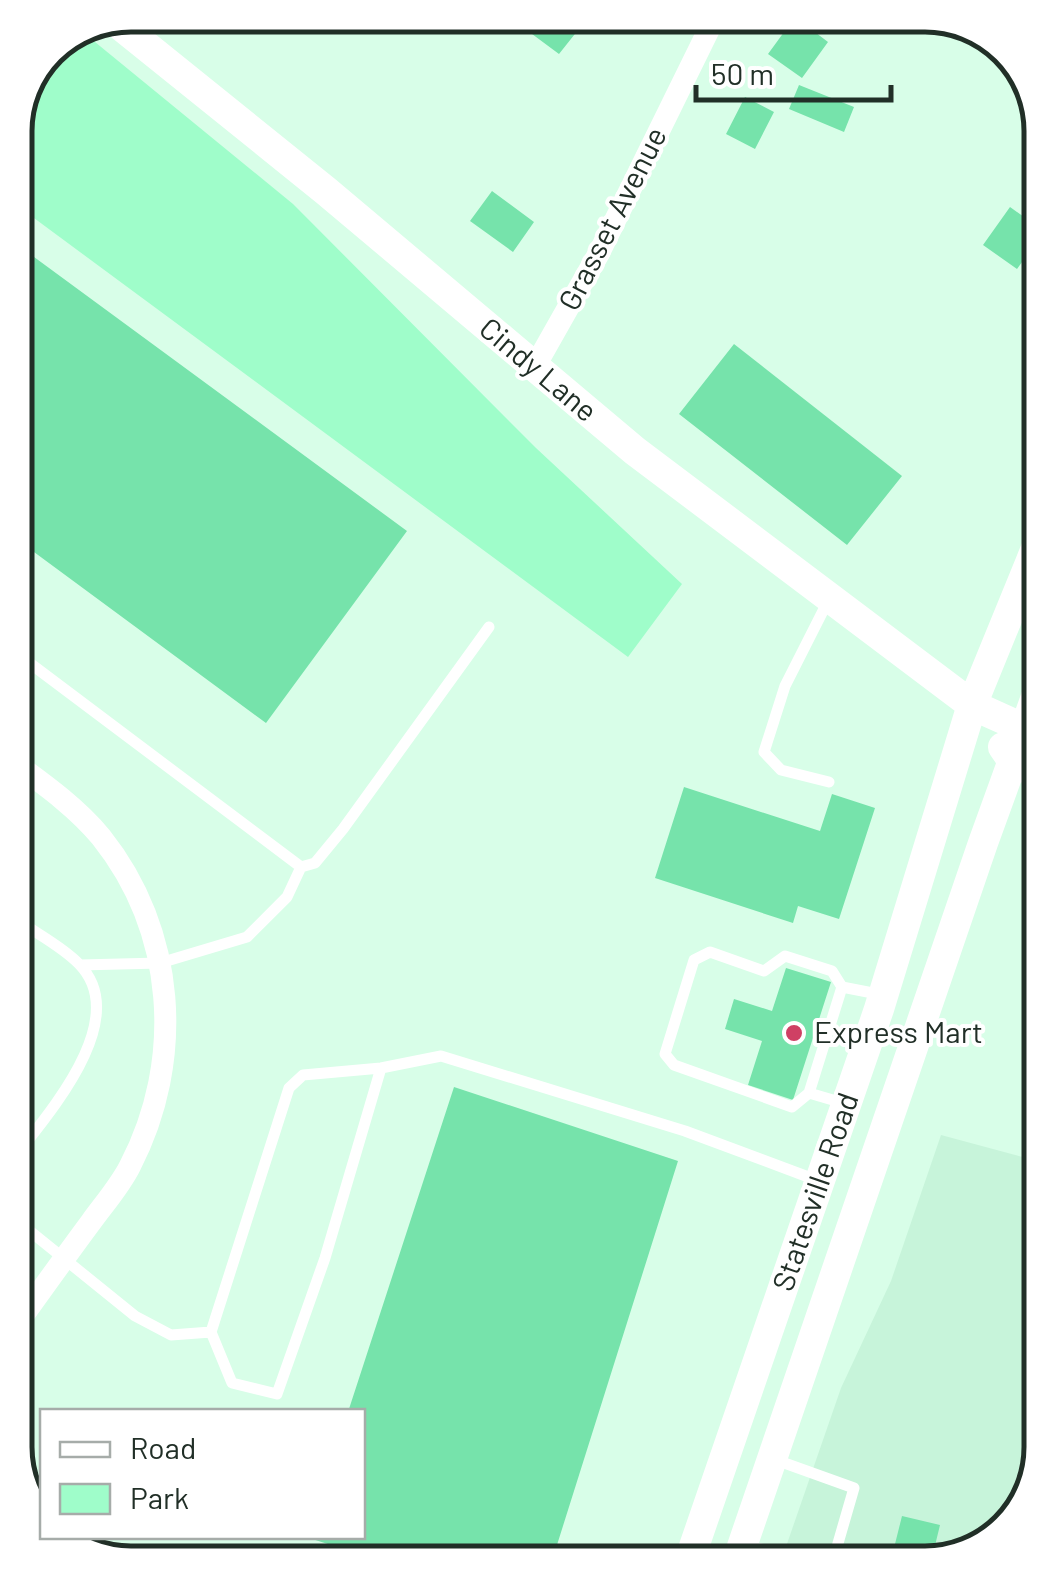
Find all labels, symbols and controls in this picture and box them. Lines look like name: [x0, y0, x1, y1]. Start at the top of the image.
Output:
scale bar: [696, 40, 891, 102]
text: 50 m: [711, 55, 774, 91]
street label: Grasset Avenue: [550, 120, 673, 316]
street label: Cindy Lane: [473, 309, 605, 428]
place label: Express Mart: [814, 1013, 983, 1049]
marker: Express Mart: [783, 1022, 805, 1044]
street label: Statesville Road: [763, 1087, 865, 1295]
legend: [40, 1409, 365, 1539]
text: Road: [130, 1429, 196, 1465]
text: Park: [130, 1479, 189, 1515]

